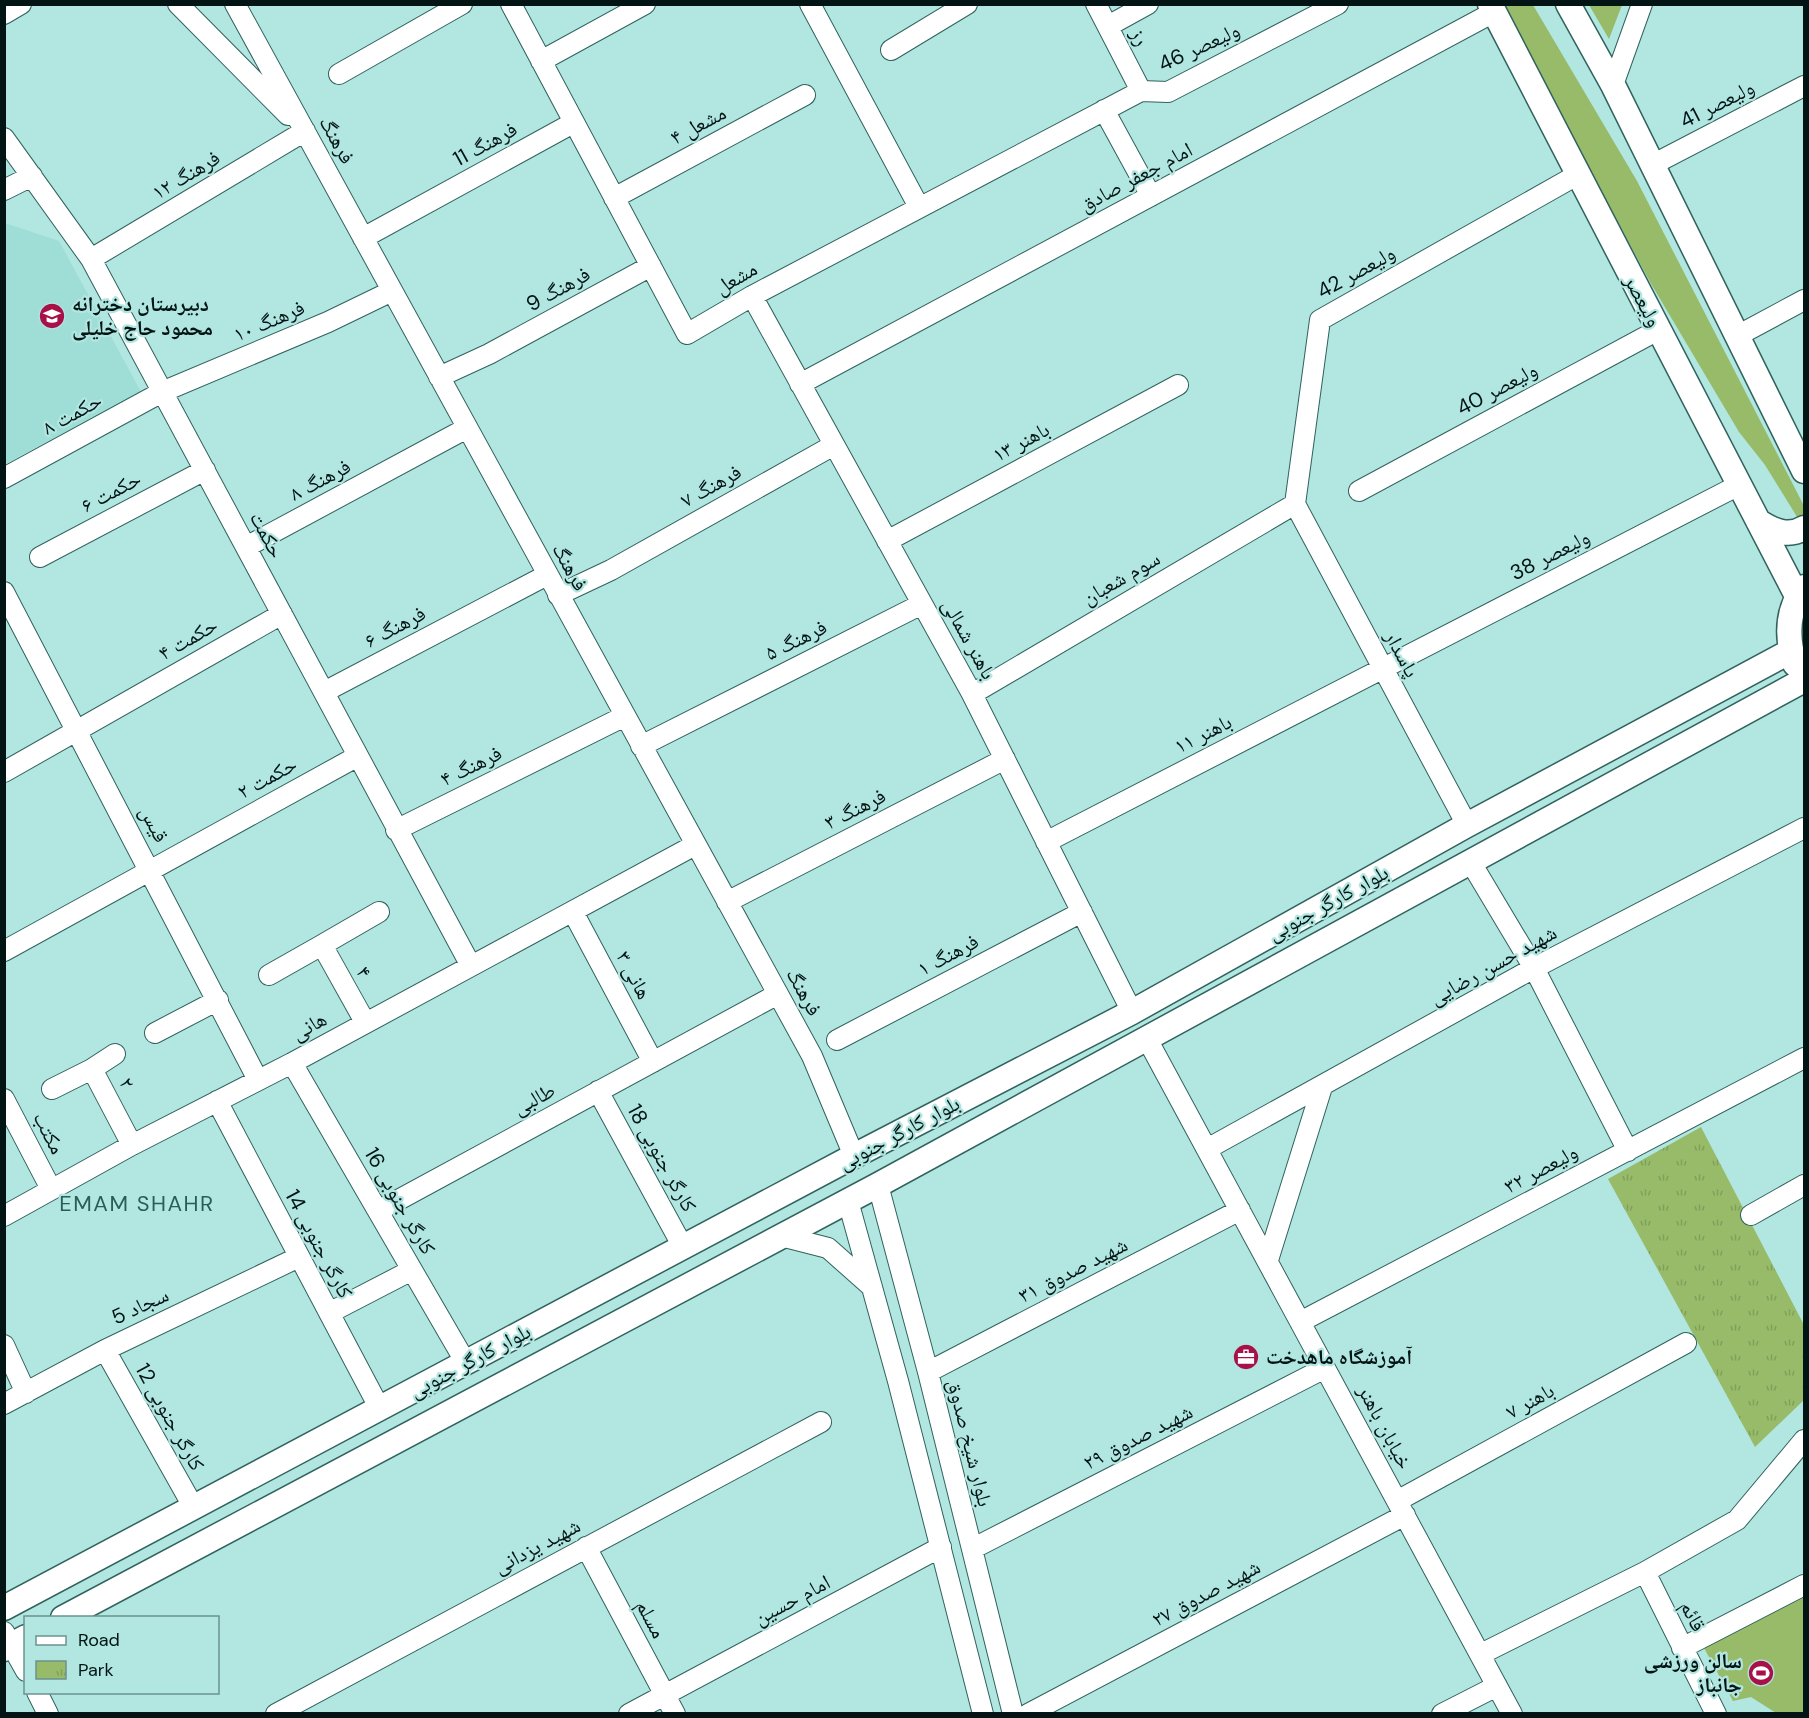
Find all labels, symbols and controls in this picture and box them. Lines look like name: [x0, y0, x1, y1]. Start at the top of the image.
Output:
street label: ولیعصر 46: [1154, 16, 1244, 78]
street label: رز: [1123, 23, 1156, 51]
street label: ولیعصر 41: [1675, 73, 1759, 135]
street label: مشعل ۴: [665, 99, 731, 151]
street label: فرهنگ: [313, 111, 361, 169]
street label: فرهنگ 11: [448, 115, 522, 173]
street label: امام جعفر صادق: [1075, 136, 1197, 218]
street label: فرهنگ ۱۲: [147, 144, 225, 206]
street label: ولیعصر 42: [1312, 239, 1400, 305]
street label: مشعل: [710, 255, 762, 301]
street label: فرهنگ 9: [521, 260, 595, 318]
street label: ولیعصر: [1617, 269, 1668, 332]
place label: دبيرستان دخترانه محمود حاج خلیلی: [72, 290, 213, 342]
street label: فرهنگ ۱۰: [229, 293, 309, 349]
school or university icon: دبيرستان دخترانه محمود حاج خلیلی: [37, 301, 67, 331]
street label: ولیعصر 40: [1452, 356, 1542, 422]
street label: حکمت ۸: [37, 386, 107, 442]
street label: باهنر ۱۳: [988, 415, 1054, 469]
street label: فرهنگ ۸: [285, 452, 355, 508]
street label: فرهنگ ۷: [676, 458, 746, 514]
street label: حکمت ۶: [76, 465, 146, 519]
street label: حکمت: [243, 507, 291, 563]
street label: ولیعصر 38: [1505, 523, 1595, 587]
street label: فرهنگ: [546, 538, 594, 596]
street label: سوم شعبان: [1077, 544, 1165, 612]
street label: باهنر شمالی: [935, 593, 1003, 685]
street label: فرهنگ ۶: [360, 599, 430, 655]
street label: حکمت ۴: [153, 611, 223, 667]
street label: فرهنگ ۵: [760, 613, 832, 667]
street label: پاسدار: [1378, 625, 1426, 682]
street label: باهنر ۱۱: [1170, 708, 1236, 760]
street label: فرهنگ ۴: [435, 739, 507, 793]
street label: حکمت ۲: [232, 750, 302, 806]
street label: فرهنگ ۳: [819, 782, 891, 836]
street label: قیس: [133, 801, 175, 847]
street label: بلوار کارگر جنوبی: [1263, 858, 1393, 948]
street label: شهید حسن رضایی: [1424, 918, 1562, 1012]
street label: فرهنگ ۱: [913, 927, 983, 983]
street label: هانی ۳: [610, 946, 658, 1004]
street label: ۴: [349, 961, 379, 983]
street label: فرهنگ: [780, 963, 828, 1021]
street label: هانی: [286, 1005, 332, 1047]
street label: ۲: [112, 1072, 142, 1094]
street label: طالبی: [508, 1076, 560, 1122]
street label: بلوار کارگر جنوبی: [833, 1089, 965, 1177]
street label: کارگر جنوبی 18: [621, 1099, 703, 1217]
street label: مکتب: [27, 1107, 71, 1159]
street label: ولیعصر ۳۲: [1499, 1138, 1583, 1200]
street label: کارگر جنوبی 16: [358, 1142, 442, 1260]
street label: کارگر جنوبی 14: [279, 1185, 360, 1304]
district label: EMAM SHAHR: [59, 1189, 215, 1218]
street label: شهید صدوق ۳۱: [1014, 1230, 1132, 1310]
street label: سجاد 5: [107, 1281, 173, 1331]
street label: بلوار کارگر جنوبی: [404, 1317, 536, 1405]
office icon: آموزشگاه ماهدخت: [1231, 1342, 1261, 1372]
place label: آموزشگاه ماهدخت: [1266, 1343, 1412, 1371]
street label: کارگر جنوبی 12: [129, 1358, 211, 1476]
street label: بلوار شیخ صدوق: [941, 1376, 999, 1510]
street label: باهنر ۷: [1501, 1376, 1559, 1426]
street label: خیابان باهنر: [1351, 1379, 1419, 1474]
street label: شهید صدوق ۲۹: [1079, 1397, 1197, 1477]
street label: شهید یزدانی: [489, 1511, 585, 1581]
street label: شهید صدوق ۲۷: [1147, 1553, 1265, 1633]
street label: امام حسین: [749, 1568, 835, 1632]
street label: مسلم: [629, 1595, 673, 1643]
street label: قائم: [1673, 1596, 1713, 1636]
legend: [24, 1616, 219, 1694]
text: Road: [78, 1628, 120, 1652]
place label: سالن ورزشی جانباز: [1644, 1647, 1742, 1699]
text: Park: [78, 1658, 114, 1682]
sports icon: سالن ورزشی جانباز: [1746, 1658, 1776, 1688]

